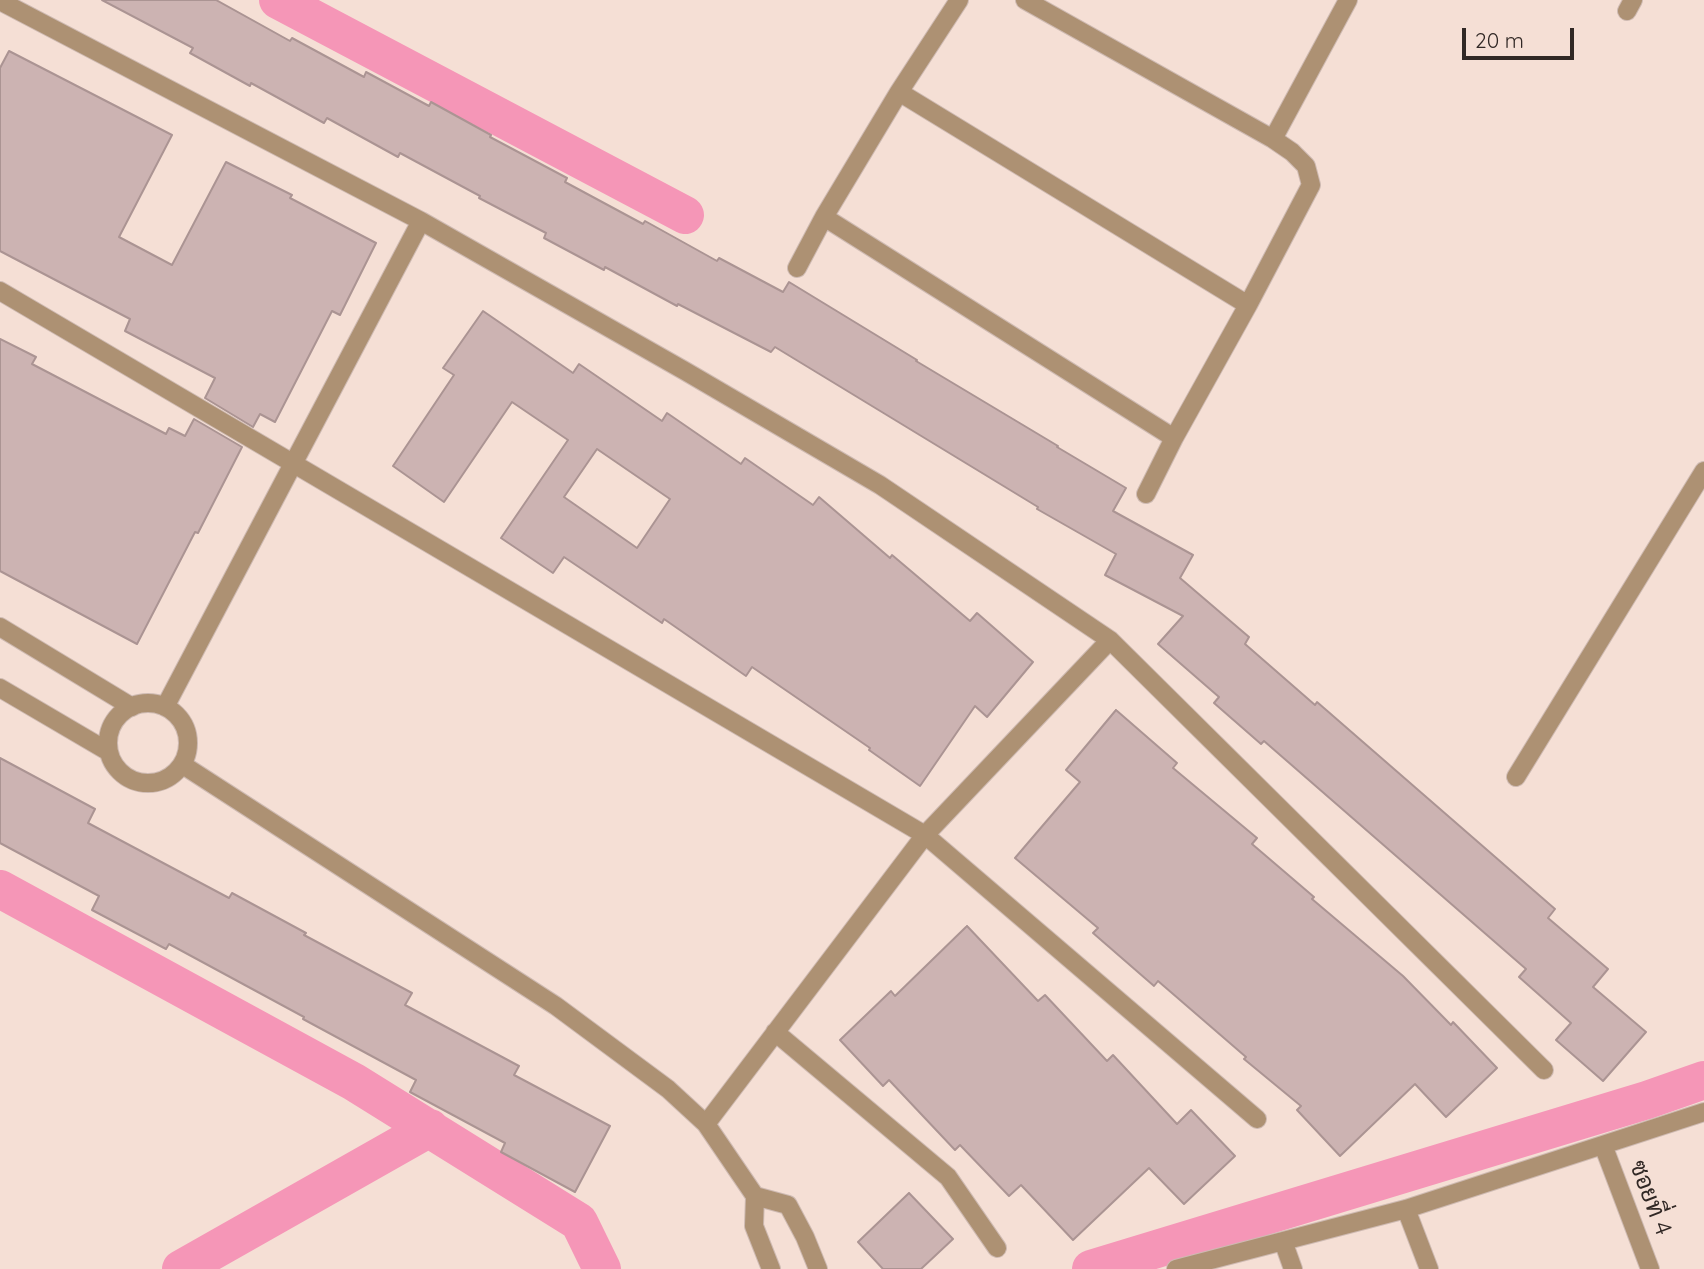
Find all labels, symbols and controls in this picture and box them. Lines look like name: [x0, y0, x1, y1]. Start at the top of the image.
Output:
scale bar: [1466, 14, 1578, 58]
text: 20 m: [1475, 27, 1524, 53]
street label: ซอยที่ 4: [1623, 1157, 1677, 1239]

